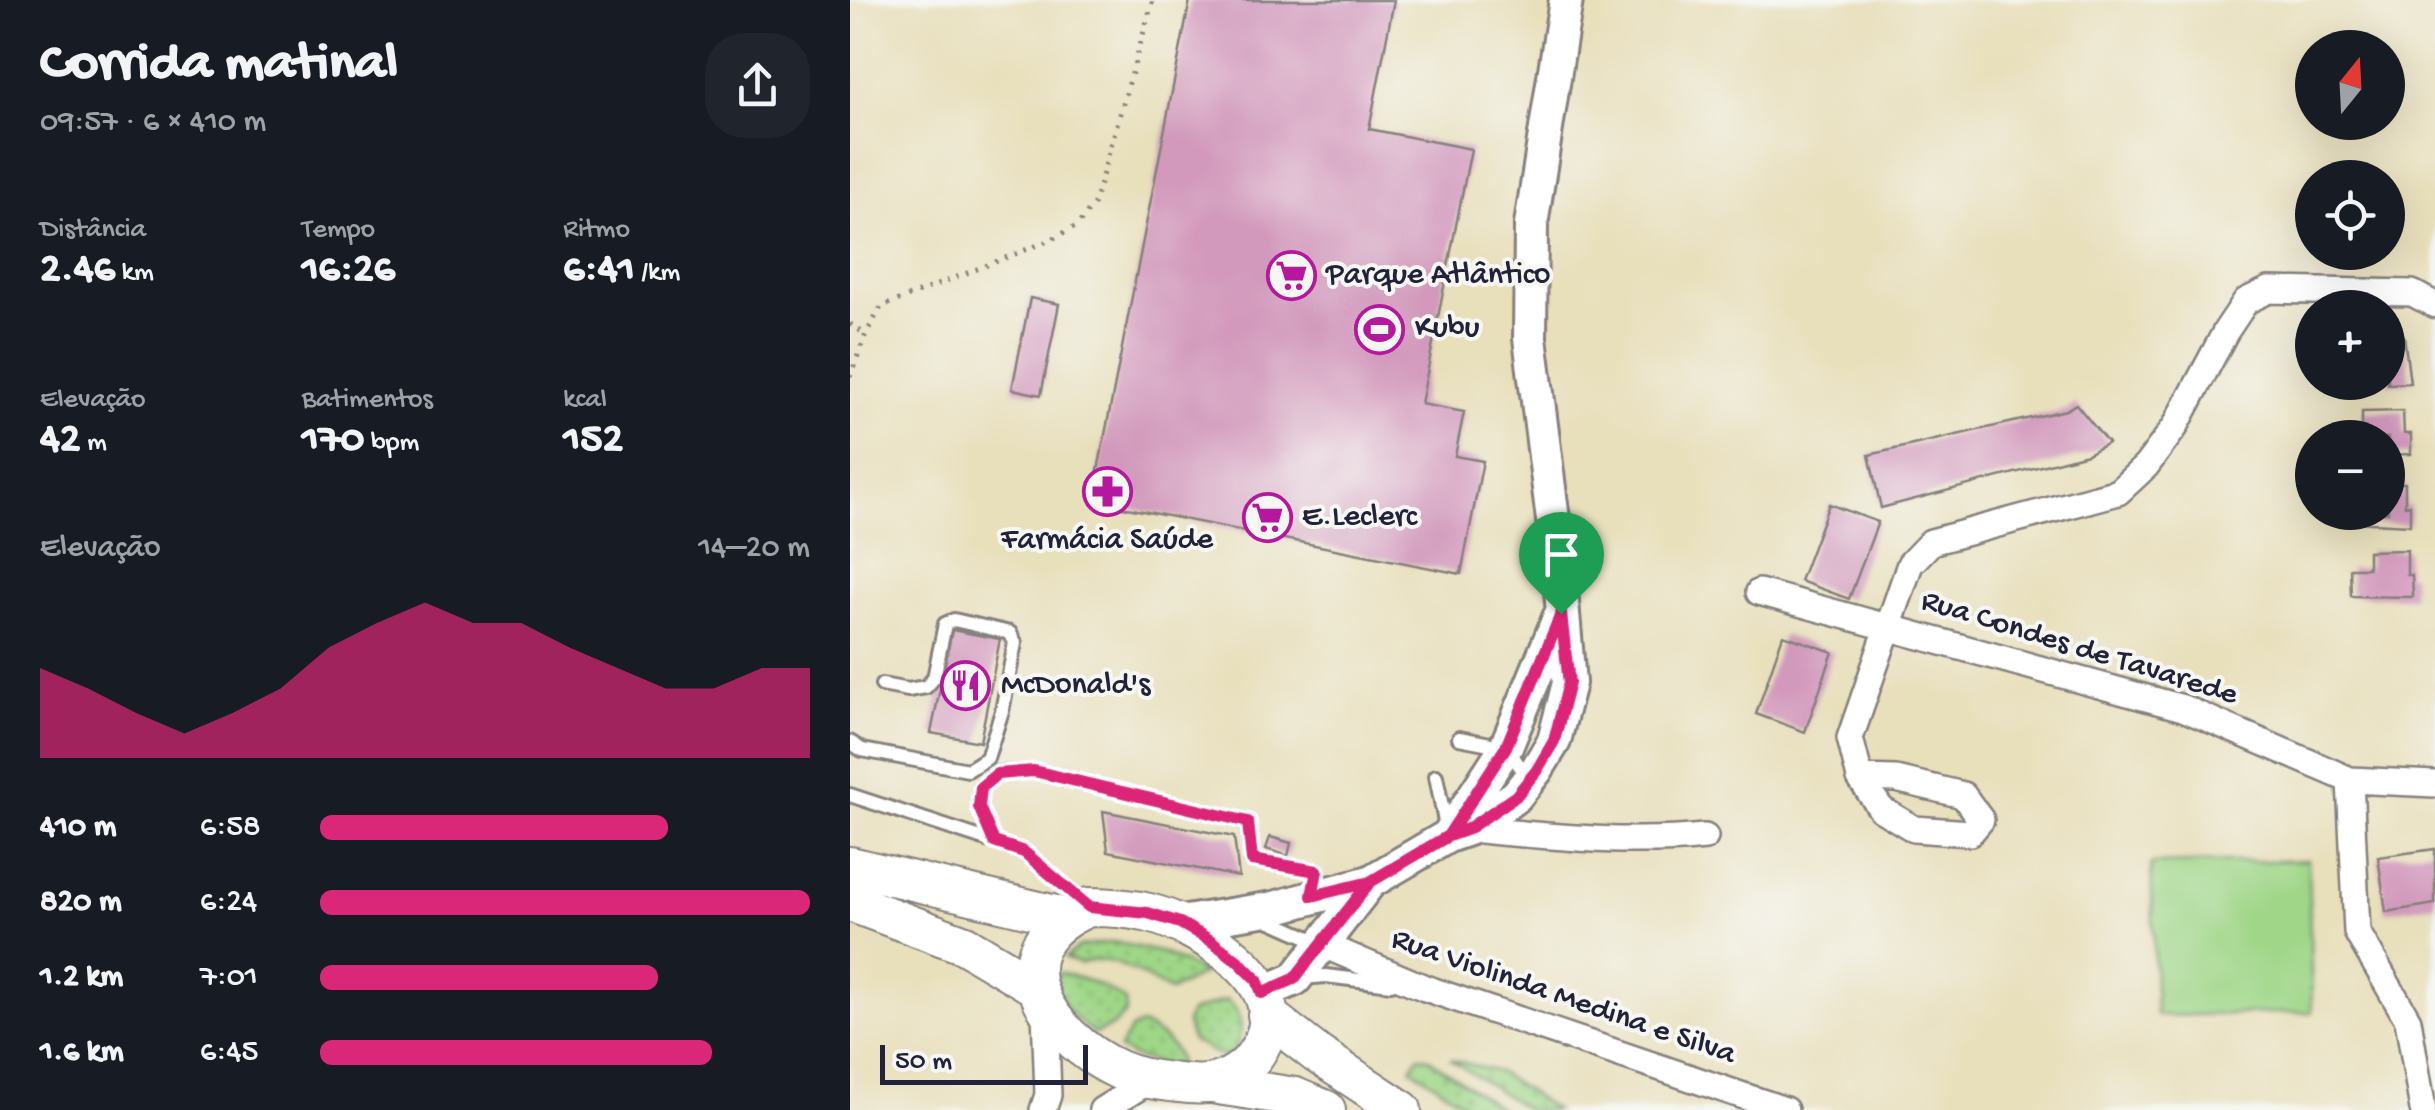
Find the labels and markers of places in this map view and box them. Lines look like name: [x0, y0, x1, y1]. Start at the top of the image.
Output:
supermarket icon: Parque Atlântico: [1265, 250, 1317, 302]
place label: Parque Atlântico: [1325, 257, 1550, 295]
sports icon: Kubu: [1354, 303, 1406, 355]
place label: Kubu: [1415, 310, 1480, 348]
pharmacy icon: Farmácia Saúde: [1081, 465, 1133, 517]
supermarket icon: E.Leclerc: [1241, 492, 1293, 544]
place label: E.Leclerc: [1302, 499, 1418, 537]
pin: [1519, 512, 1604, 615]
place label: Farmácia Saúde: [1000, 522, 1213, 560]
restaurant icon: McDonald's: [940, 660, 992, 712]
place label: McDonald's: [1001, 667, 1151, 705]

